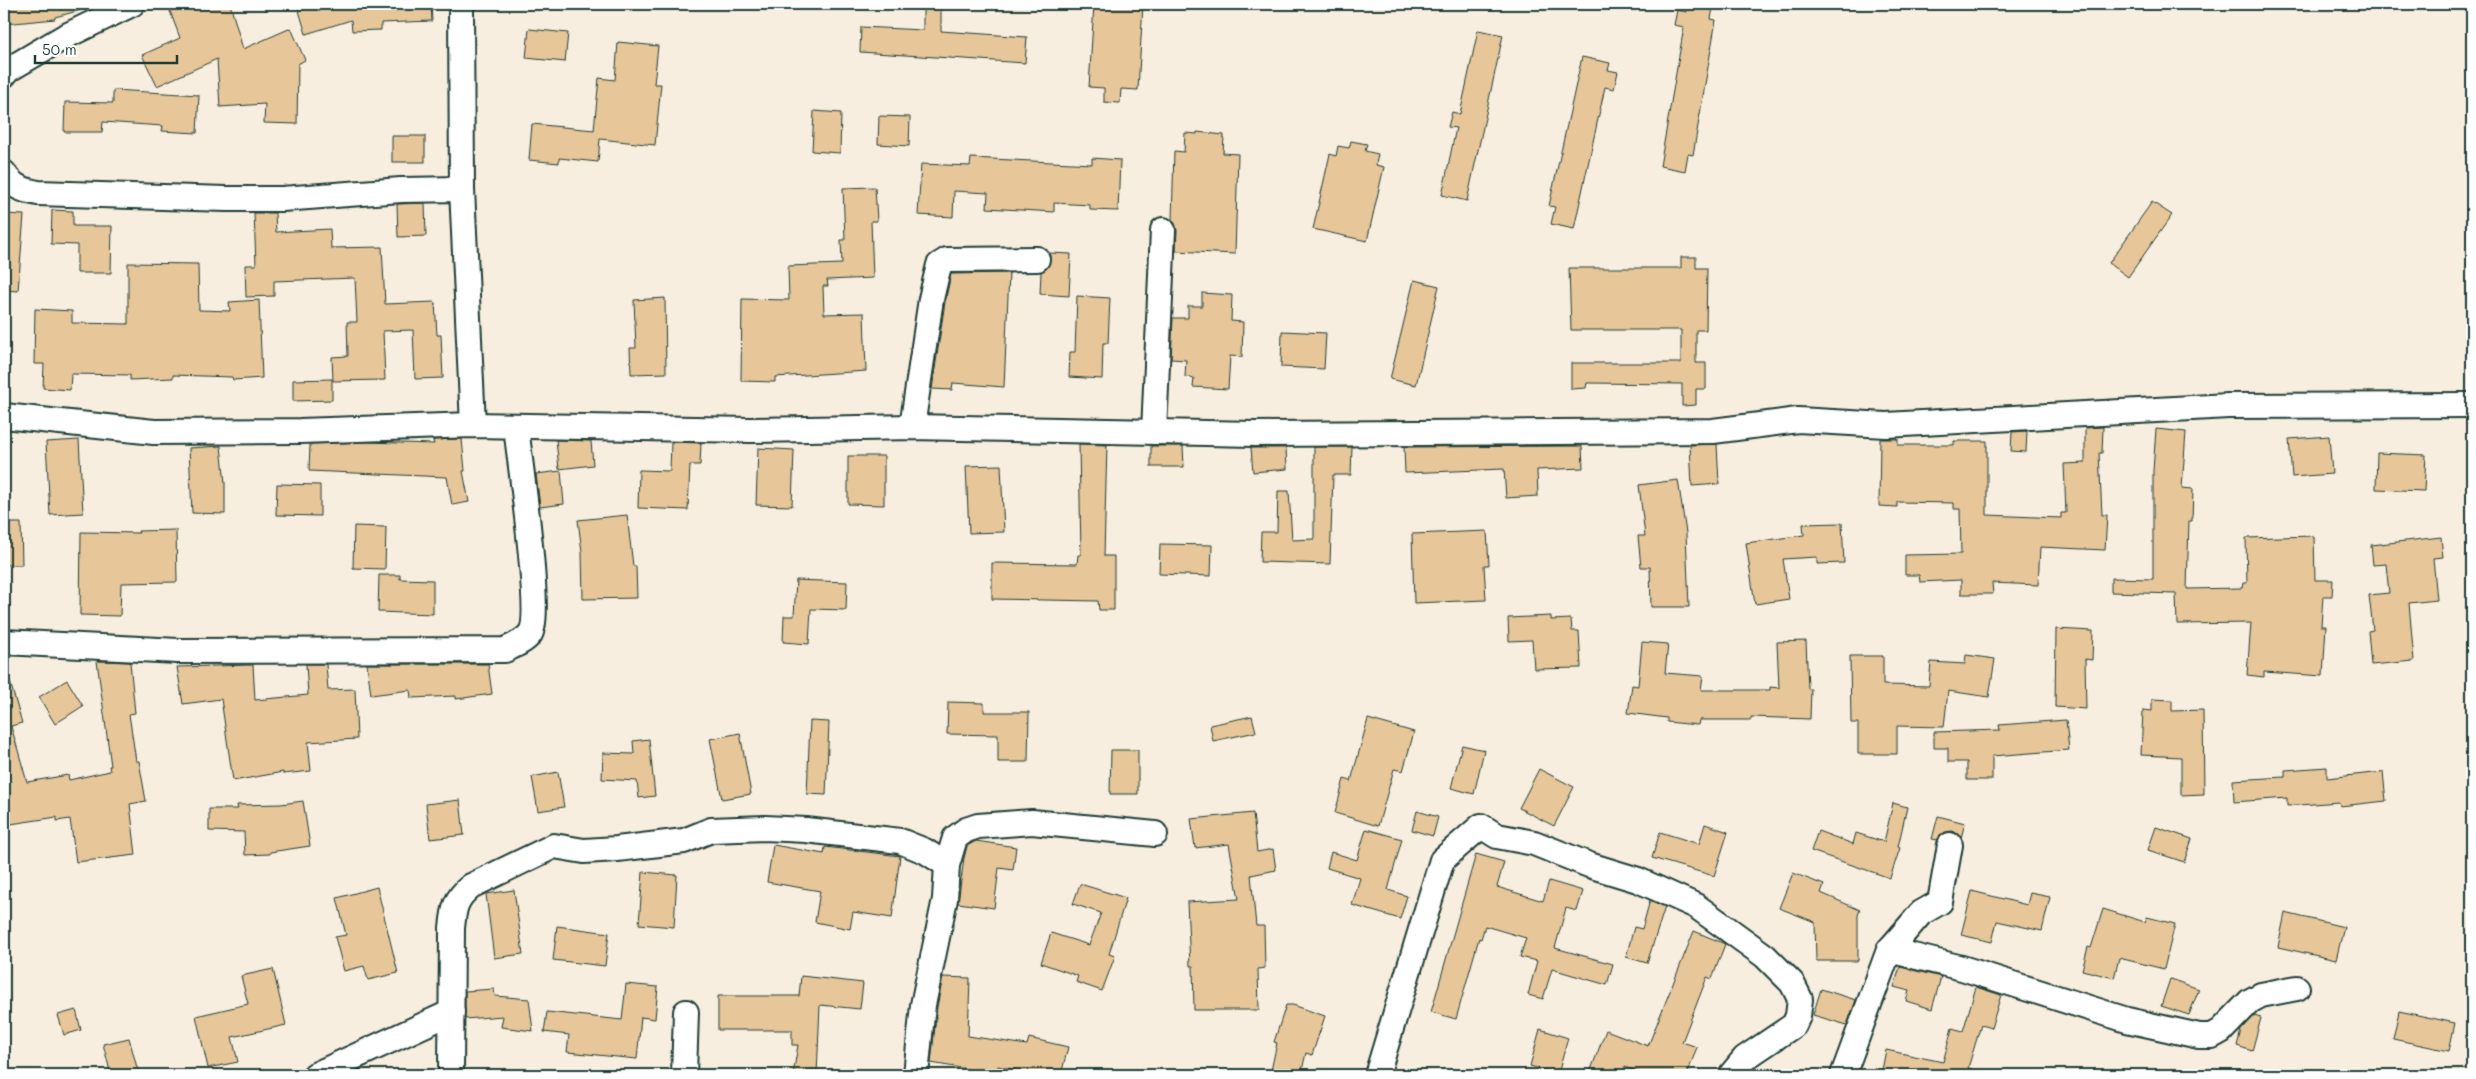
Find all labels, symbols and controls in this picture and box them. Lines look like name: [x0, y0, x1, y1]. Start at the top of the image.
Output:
scale bar: [35, 32, 178, 64]
text: 50 m: [42, 39, 77, 59]

